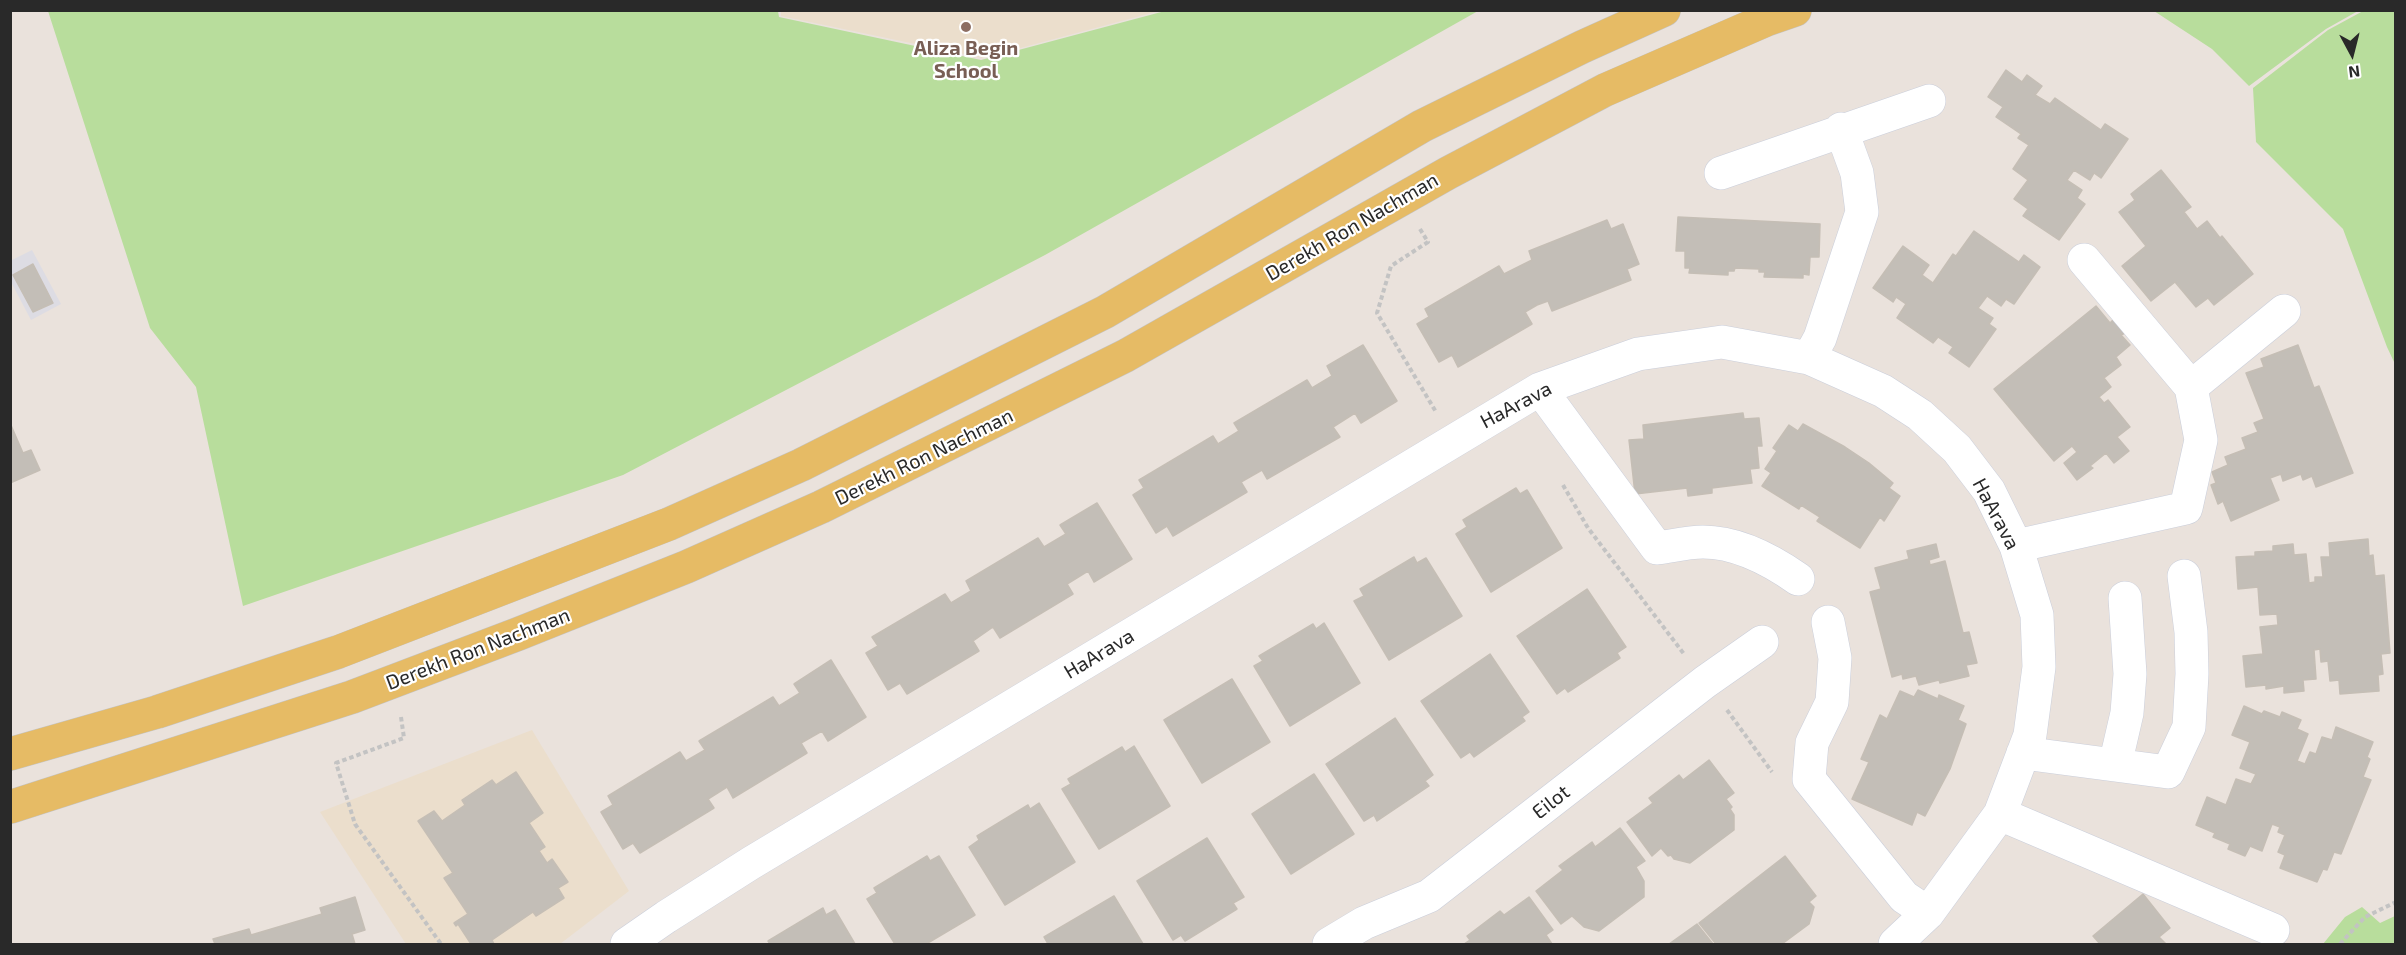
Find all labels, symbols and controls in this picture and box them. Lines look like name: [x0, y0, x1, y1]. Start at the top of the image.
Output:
marker: Aliza Begin School: [959, 20, 973, 34]
north arrow: [2322, 24, 2382, 84]
place label: Aliza Begin School: [914, 36, 1018, 83]
text: N: [2347, 62, 2361, 82]
street label: Derekh Ron Nachman: [1262, 168, 1442, 286]
street label: HaArava: [1476, 376, 1556, 434]
street label: Derekh Ron Nachman: [831, 403, 1017, 511]
street label: HaArava: [1967, 474, 2025, 554]
street label: Derekh Ron Nachman: [383, 603, 573, 695]
street label: HaArava: [1060, 624, 1138, 684]
street label: Eilot: [1527, 780, 1575, 824]

